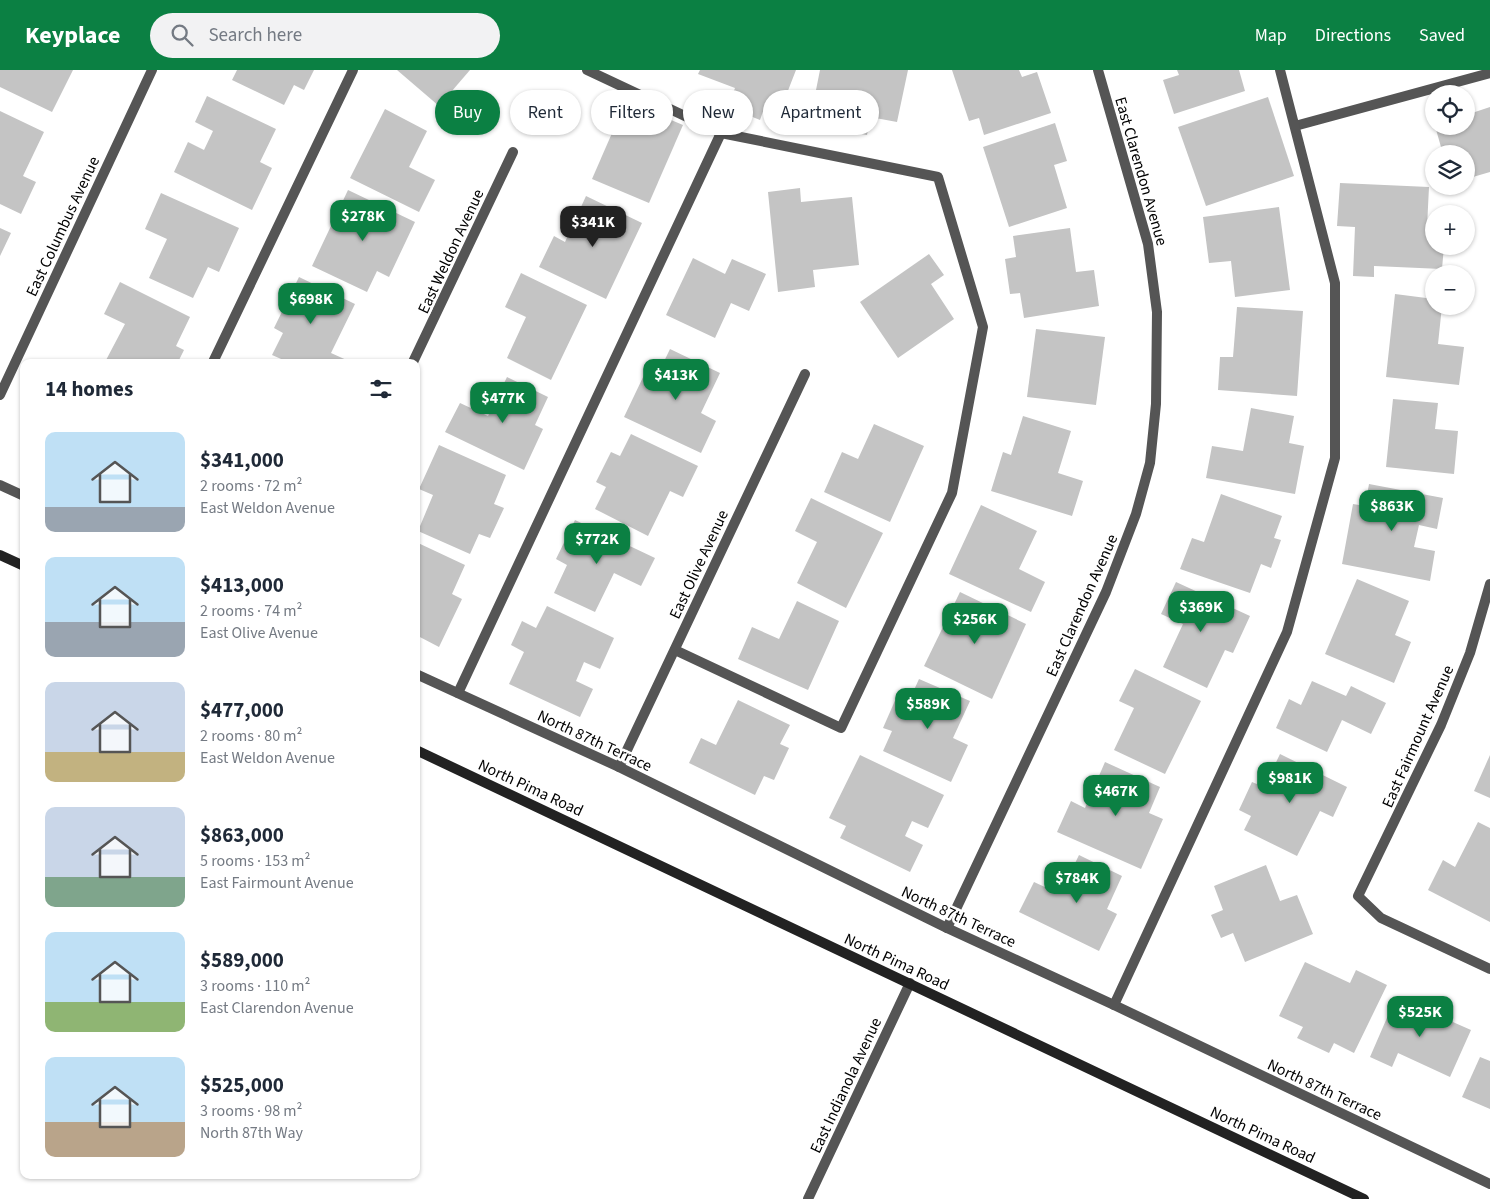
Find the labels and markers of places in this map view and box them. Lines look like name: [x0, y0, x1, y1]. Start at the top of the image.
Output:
pin: $278K: [328, 200, 398, 242]
pin: $341K: [558, 206, 628, 248]
pin: $698K: [276, 282, 346, 325]
pin: $413K: [641, 358, 711, 401]
pin: $477K: [468, 382, 538, 424]
pin: $863K: [1357, 490, 1427, 532]
pin: $772K: [562, 522, 632, 565]
pin: $369K: [1166, 590, 1236, 633]
pin: $256K: [940, 602, 1010, 645]
pin: $589K: [893, 688, 963, 730]
pin: $981K: [1255, 762, 1325, 804]
pin: $467K: [1081, 774, 1151, 817]
pin: $784K: [1042, 862, 1112, 904]
pin: $525K: [1385, 996, 1455, 1038]

